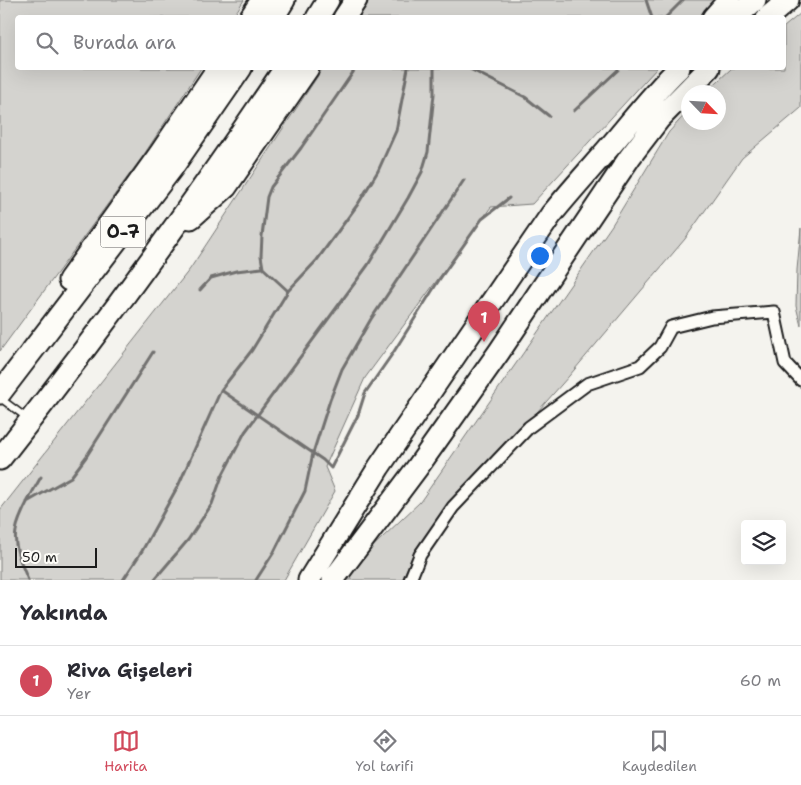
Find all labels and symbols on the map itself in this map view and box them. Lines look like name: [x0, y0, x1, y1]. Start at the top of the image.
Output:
north arrow: [681, 85, 726, 130]
road number: O-7: [100, 216, 146, 248]
your location: [527, 243, 553, 269]
pin: 1: [468, 301, 500, 342]
scale bar: [15, 545, 98, 568]

